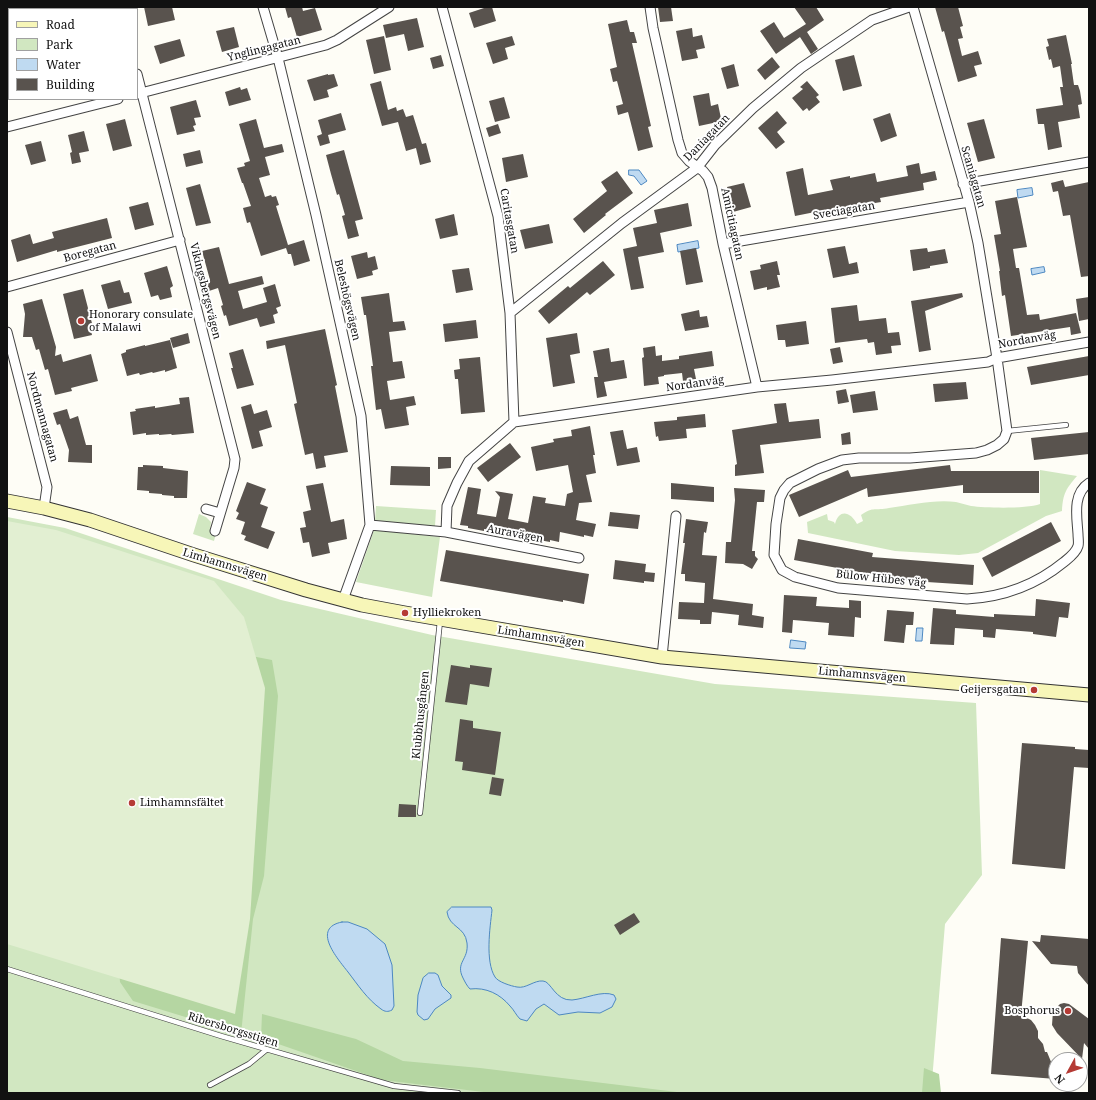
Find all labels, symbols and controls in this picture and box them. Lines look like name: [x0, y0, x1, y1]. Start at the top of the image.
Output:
legend: [8, 8, 138, 100]
text: Road: [46, 16, 75, 33]
street label: Ynglingagatan: [226, 33, 302, 65]
text: Park: [46, 36, 73, 53]
text: Water: [46, 56, 81, 73]
text: Building: [46, 76, 94, 93]
street label: Daniagatan: [681, 112, 733, 164]
street label: Scaniagatan: [958, 145, 988, 209]
street label: Caritasgatan: [497, 187, 521, 255]
street label: Amicitiagatan: [718, 187, 746, 261]
street label: Sveciagatan: [812, 199, 876, 223]
street label: Boregatan: [62, 239, 118, 265]
street label: Vikingsbergsvägen: [187, 241, 223, 341]
street label: Beleshögsvägen: [331, 258, 363, 342]
place label: Honorary consulate of Malawi: [89, 308, 193, 334]
marker: Honorary consulate of Malawi: [76, 316, 86, 326]
street label: Nordanväg: [997, 328, 1057, 352]
street label: Nordmannagatan: [24, 370, 60, 464]
street label: Nordanväg: [665, 373, 725, 395]
street label: Auravägen: [486, 522, 544, 546]
street label: Limhamnsvägen: [181, 546, 269, 584]
street label: Bülow Hübes väg: [835, 568, 927, 590]
place label: Hylliekroken: [413, 606, 481, 620]
marker: Hylliekroken: [400, 608, 410, 618]
street label: Limhamnsvägen: [497, 624, 585, 650]
street label: Limhamnsvägen: [818, 665, 906, 685]
street label: Klubbhusgången: [410, 670, 432, 760]
place label: Geijersgatan: [960, 683, 1026, 697]
marker: Geijersgatan: [1029, 685, 1039, 695]
place label: Limhamnsfältet: [140, 796, 224, 810]
marker: Limhamnsfältet: [127, 798, 137, 808]
place label: Bosphorus: [1004, 1004, 1060, 1018]
marker: Bosphorus: [1063, 1006, 1073, 1016]
street label: Ribersborgsstigen: [186, 1010, 280, 1050]
north arrow: [1048, 1052, 1088, 1092]
text: N: [1051, 1071, 1068, 1088]

